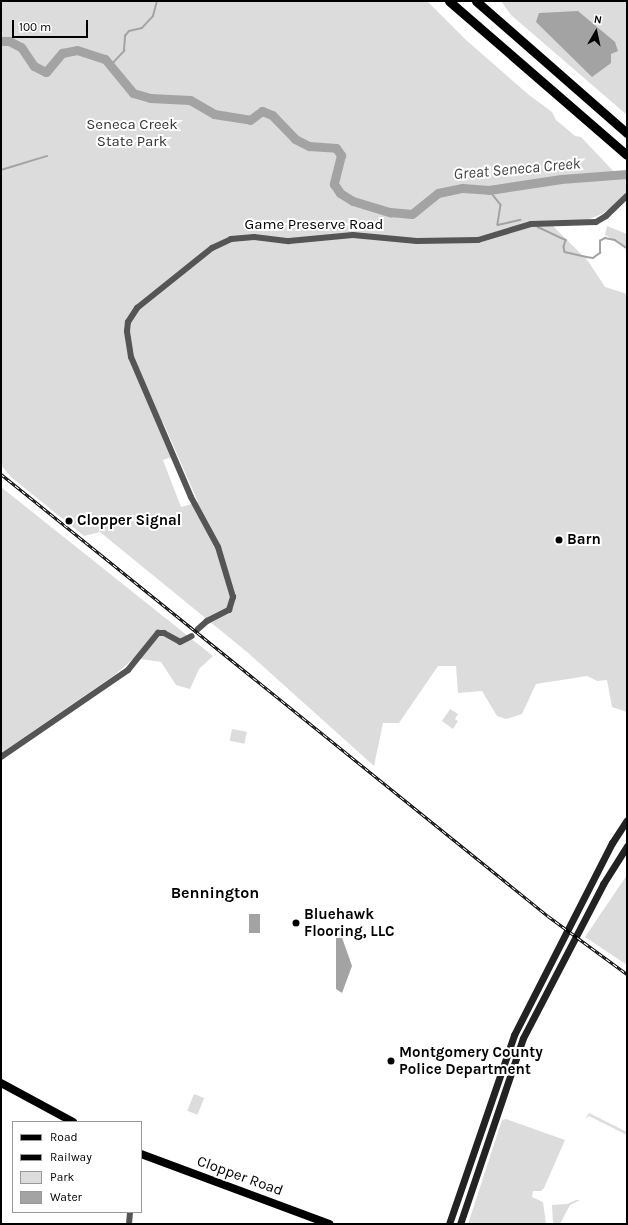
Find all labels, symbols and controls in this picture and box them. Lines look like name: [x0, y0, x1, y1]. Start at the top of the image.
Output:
scale bar: [14, 12, 90, 38]
north arrow: [576, 12, 616, 52]
text: N: [593, 13, 603, 27]
text: 100 m: [19, 20, 51, 34]
park label: Seneca Creek State Park: [86, 115, 178, 150]
water label: Great Seneca Creek: [453, 154, 581, 184]
street label: Game Preserve Road: [245, 216, 383, 234]
place label: Clopper Signal: [77, 512, 181, 530]
marker: Clopper Signal: [64, 516, 74, 526]
place label: Barn: [567, 531, 601, 549]
marker: Barn: [554, 535, 564, 545]
district label: Bennington: [171, 883, 259, 903]
place label: Bluehawk Flooring, LLC: [304, 905, 395, 940]
marker: Bluehawk Flooring, LLC: [291, 918, 301, 928]
place label: Montgomery County Police Department: [399, 1043, 543, 1078]
marker: Montgomery County Police Department: [386, 1056, 396, 1066]
legend: [12, 1121, 142, 1213]
text: Road: [50, 1130, 78, 1144]
text: Railway: [50, 1150, 92, 1164]
street label: Clopper Road: [194, 1152, 286, 1200]
text: Park: [50, 1170, 74, 1184]
text: Water: [50, 1190, 82, 1204]

